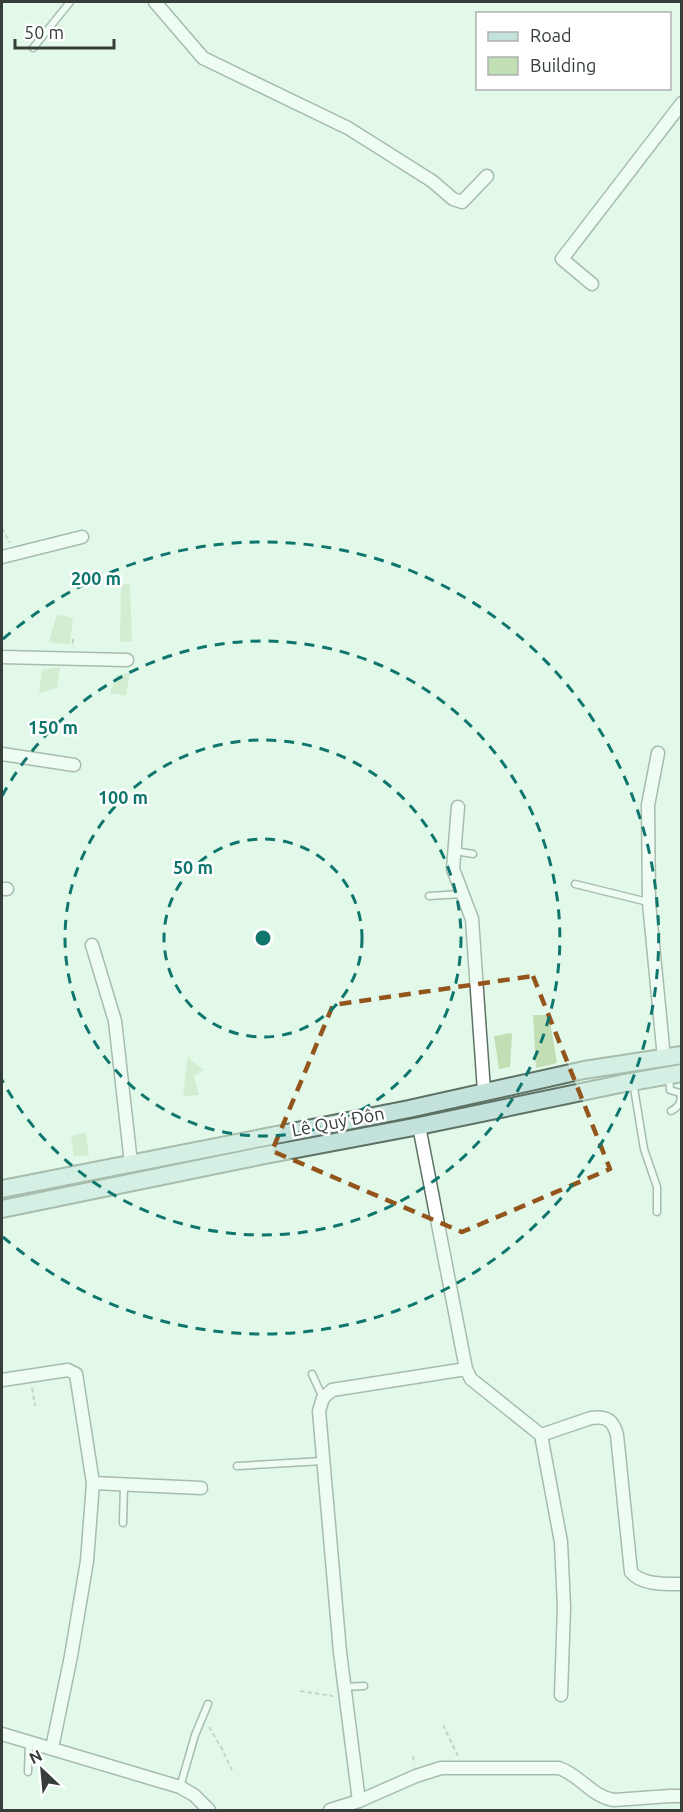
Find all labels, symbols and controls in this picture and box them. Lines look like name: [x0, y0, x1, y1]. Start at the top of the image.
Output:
scale bar: [15, 12, 114, 50]
legend: [476, 12, 671, 90]
text: 50 m: [24, 22, 64, 42]
text: Road: [530, 25, 572, 45]
text: Building: [530, 55, 596, 75]
text: 200 m: [71, 568, 121, 588]
text: 150 m: [28, 717, 78, 737]
text: 100 m: [98, 787, 148, 807]
text: 50 m: [173, 857, 213, 877]
centre of rings: [253, 928, 273, 948]
street label: Lê Quý Đôn: [290, 1102, 386, 1141]
north arrow: [12, 1740, 72, 1800]
text: N: [26, 1746, 45, 1767]

